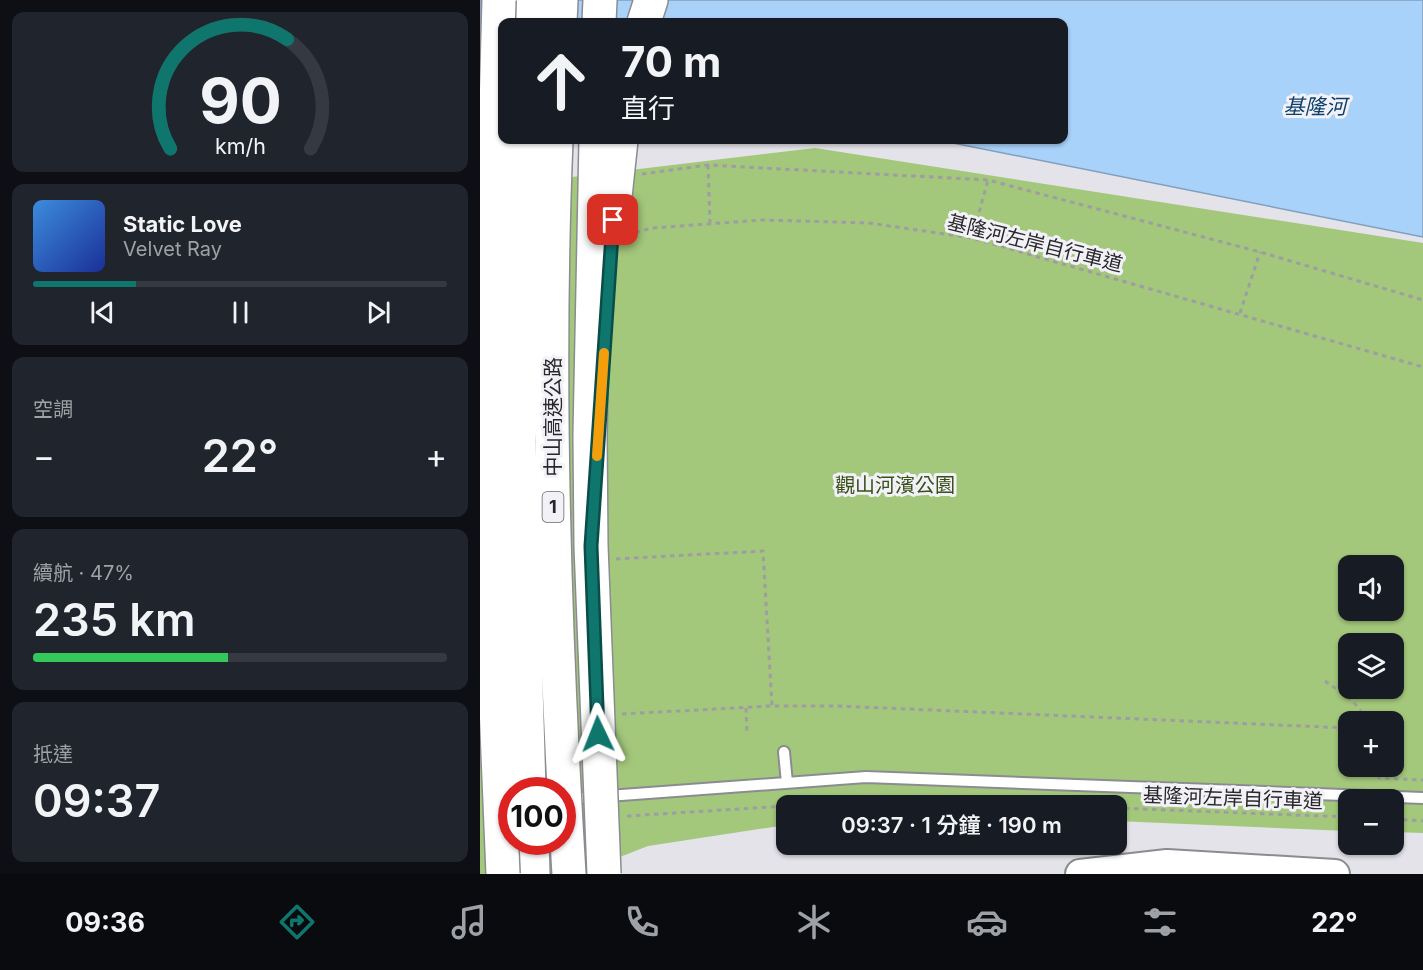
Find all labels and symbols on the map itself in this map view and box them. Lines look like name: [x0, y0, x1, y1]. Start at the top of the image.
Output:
water label: 基隆河: [1284, 94, 1350, 119]
pin: [587, 194, 638, 245]
street label: 基隆河左岸自行車道: [945, 210, 1125, 276]
street label: 中山高速公路: [541, 357, 565, 477]
park label: 觀山河濱公園: [835, 473, 955, 497]
road number: 1: [542, 492, 564, 522]
position arrow: [566, 702, 630, 766]
speed limit sign: 100: [498, 777, 576, 855]
street label: 基隆河左岸自行車道: [1143, 783, 1323, 813]

